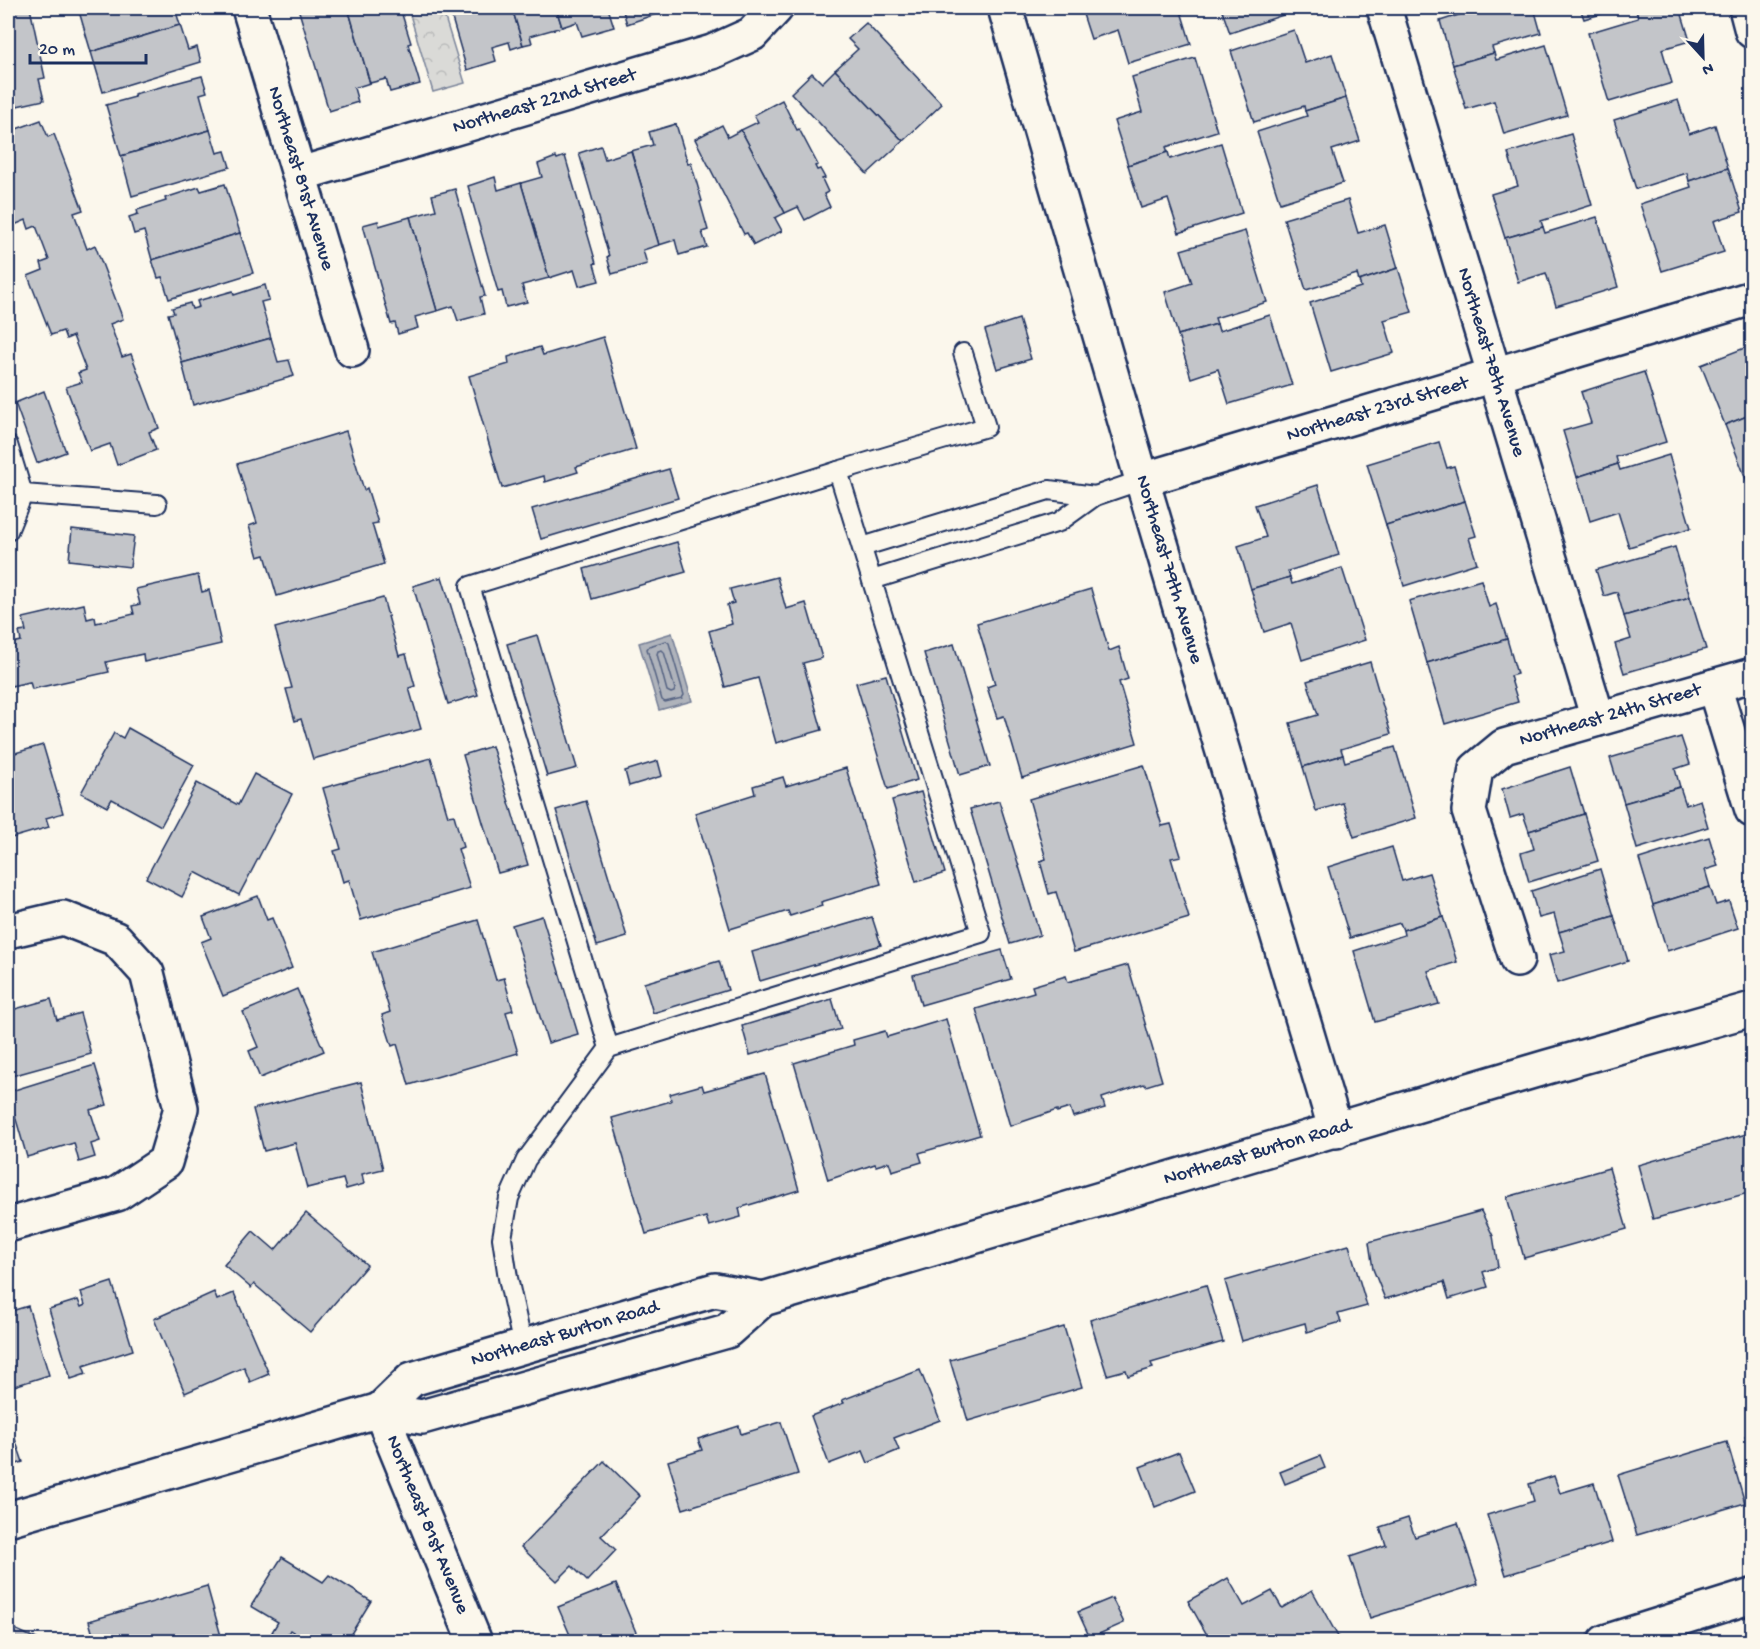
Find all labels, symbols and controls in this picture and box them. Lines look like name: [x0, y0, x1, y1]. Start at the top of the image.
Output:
scale bar: [30, 27, 146, 65]
north arrow: [1673, 27, 1733, 87]
text: 20 m: [39, 40, 75, 61]
text: N: [1698, 57, 1716, 79]
street label: Northeast 22nd Street: [450, 63, 641, 140]
street label: Northeast 81st Avenue: [262, 84, 339, 274]
street label: Northeast 78th Avenue: [1451, 265, 1530, 460]
street label: Northeast 23rd Street: [1284, 371, 1473, 448]
street label: Northeast 79th Avenue: [1130, 473, 1208, 667]
street label: Northeast 24th Street: [1517, 678, 1705, 752]
street label: Northeast Burton Road: [1161, 1113, 1356, 1191]
street label: Northeast Burton Road: [468, 1295, 664, 1372]
street label: Northeast 81st Avenue: [380, 1432, 474, 1618]

